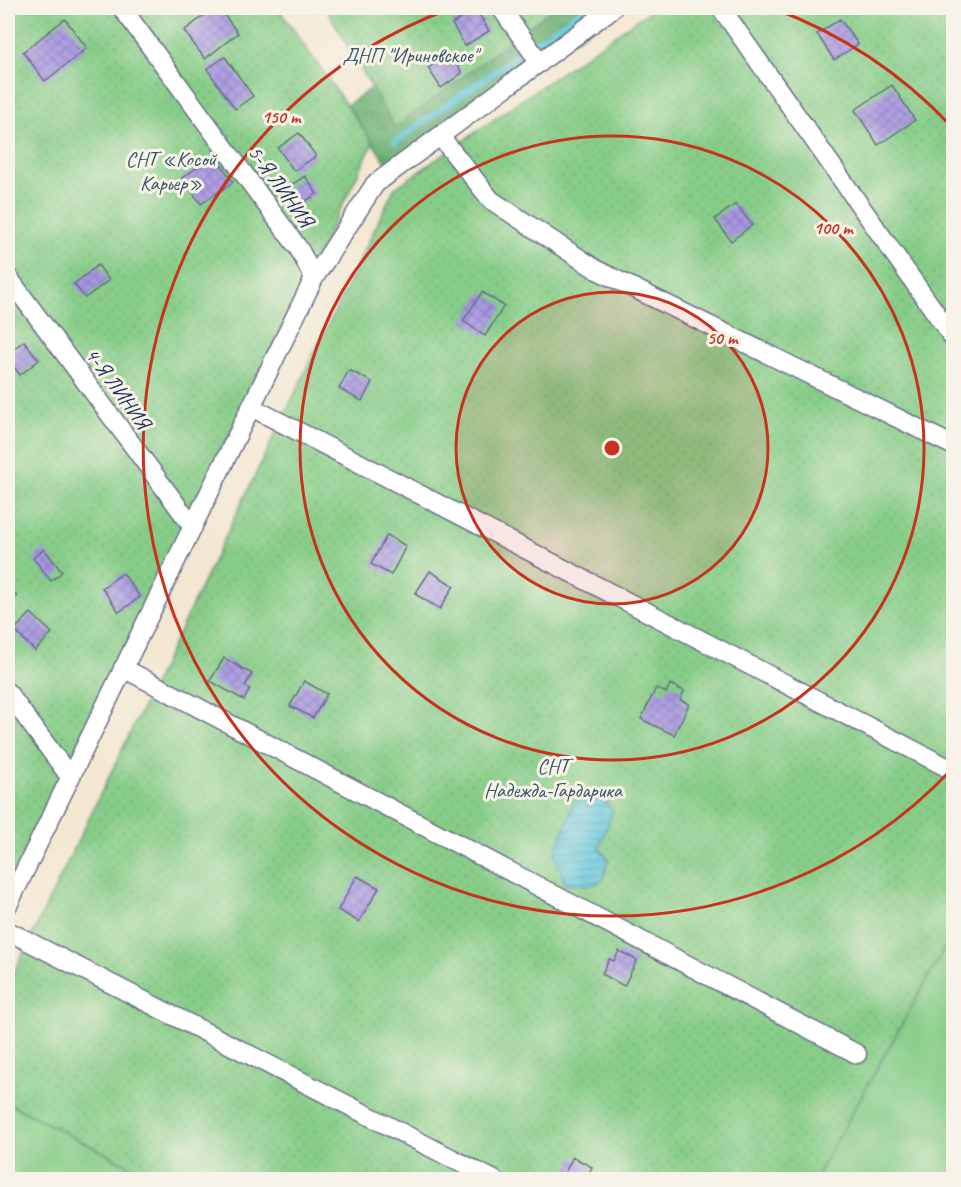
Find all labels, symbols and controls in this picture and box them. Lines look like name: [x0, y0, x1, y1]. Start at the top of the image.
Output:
park label: ДНП "Ириновское": [342, 42, 482, 68]
text: 150 m: [262, 106, 302, 128]
street label: 5-Я ЛИНИЯ: [243, 140, 321, 235]
park label: СНТ «Косой Карьер»: [126, 146, 218, 196]
text: 100 m: [814, 217, 854, 239]
text: 50 m: [707, 327, 739, 349]
street label: 4-Я ЛИНИЯ: [80, 342, 158, 437]
centre of rings: [602, 438, 622, 458]
park label: СНТ Надежда-Гардарика: [484, 753, 624, 803]

